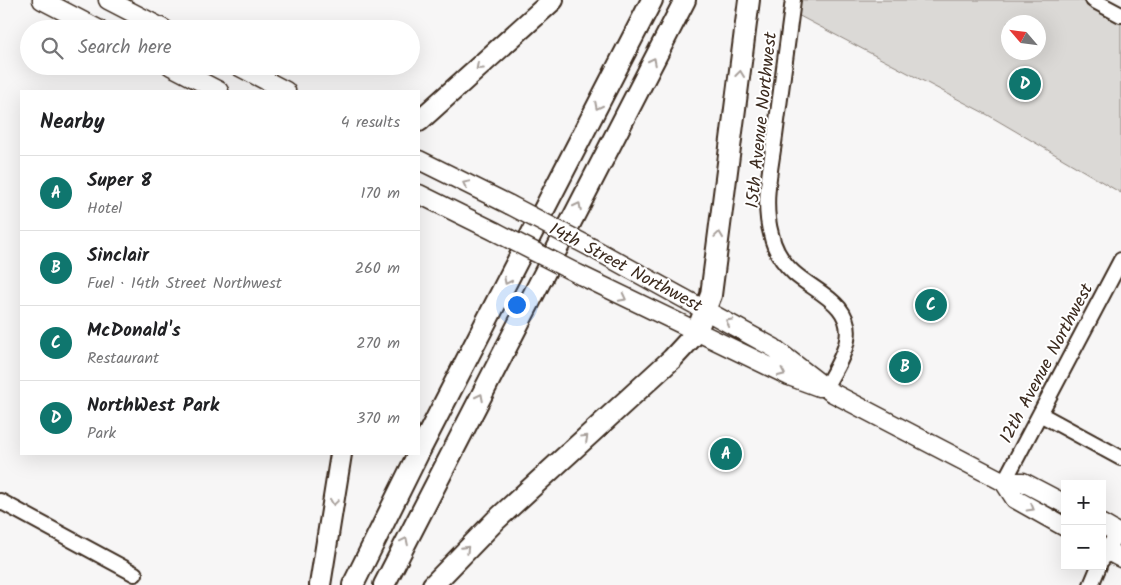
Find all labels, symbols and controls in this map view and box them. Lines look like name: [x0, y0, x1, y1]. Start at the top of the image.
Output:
north arrow: [1001, 15, 1046, 60]
search box: [20, 20, 420, 75]
street label: 15th Avenue Northwest: [739, 30, 786, 210]
text: Search here: [78, 33, 172, 63]
icon: search: [38, 34, 66, 62]
one-way arrow: [647, 58, 657, 67]
one-way arrow: [475, 61, 484, 70]
pin: D: [1009, 65, 1041, 103]
one-way arrow: [734, 70, 745, 78]
one-way arrow: [594, 100, 604, 109]
text: Nearby: [40, 106, 105, 139]
text: 4 results: [341, 110, 400, 135]
text: Super 8: [87, 166, 152, 196]
one-way arrow: [462, 180, 471, 190]
text: A: [51, 181, 61, 206]
text: 170 m: [360, 181, 400, 206]
text: Hotel: [87, 196, 122, 221]
one-way arrow: [572, 202, 582, 211]
street label: 14th Street Northwest: [543, 216, 708, 322]
one-way arrow: [713, 231, 724, 239]
text: Sinclair: [87, 241, 149, 271]
text: B: [51, 256, 61, 281]
text: 260 m: [355, 256, 400, 281]
text: Fuel · 14th Street Northwest: [87, 271, 282, 296]
one-way arrow: [503, 276, 513, 285]
street label: 12th Avenue Northwest: [993, 277, 1102, 449]
pin: C: [915, 286, 947, 324]
your location: [504, 292, 530, 318]
one-way arrow: [618, 292, 627, 302]
text: McDonald's: [87, 316, 181, 346]
one-way arrow: [725, 318, 734, 328]
text: C: [51, 331, 61, 356]
text: 270 m: [356, 331, 400, 356]
text: Restaurant: [87, 346, 159, 371]
pin: B: [889, 348, 921, 386]
one-way arrow: [777, 367, 786, 377]
text: NorthWest Park: [87, 391, 219, 421]
one-way arrow: [474, 393, 484, 402]
text: D: [51, 406, 61, 431]
text: 370 m: [356, 406, 400, 431]
text: Park: [87, 421, 116, 446]
one-way arrow: [579, 435, 588, 444]
pin: A: [710, 435, 742, 473]
map controls: [1061, 480, 1106, 570]
button: +: [1061, 480, 1106, 525]
one-way arrow: [330, 498, 340, 506]
one-way arrow: [1026, 502, 1035, 512]
button: −: [1061, 525, 1106, 570]
one-way arrow: [399, 538, 409, 547]
one-way arrow: [460, 546, 469, 555]

